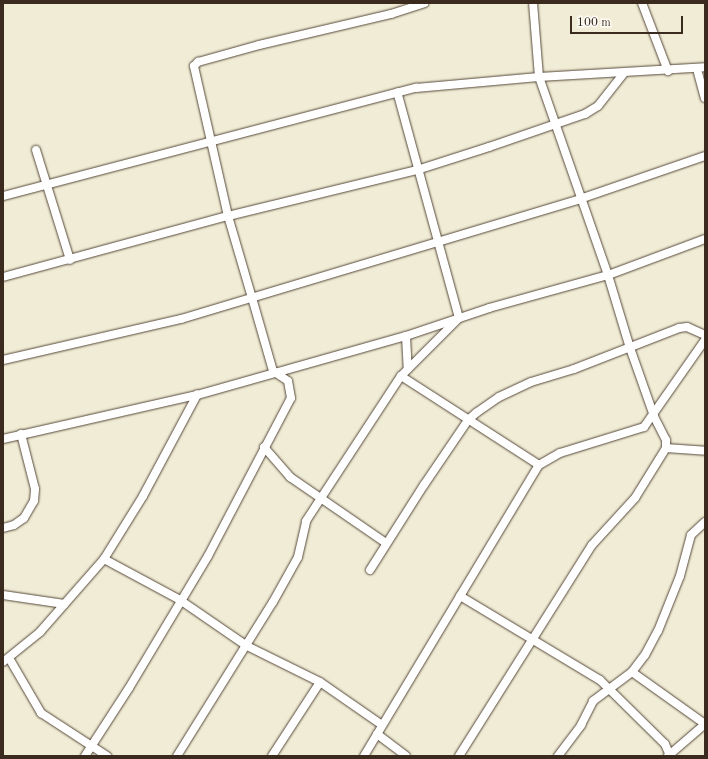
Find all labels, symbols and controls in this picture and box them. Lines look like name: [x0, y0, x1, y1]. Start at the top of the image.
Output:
scale bar: [572, 8, 685, 34]
text: 100 m: [577, 17, 611, 29]

